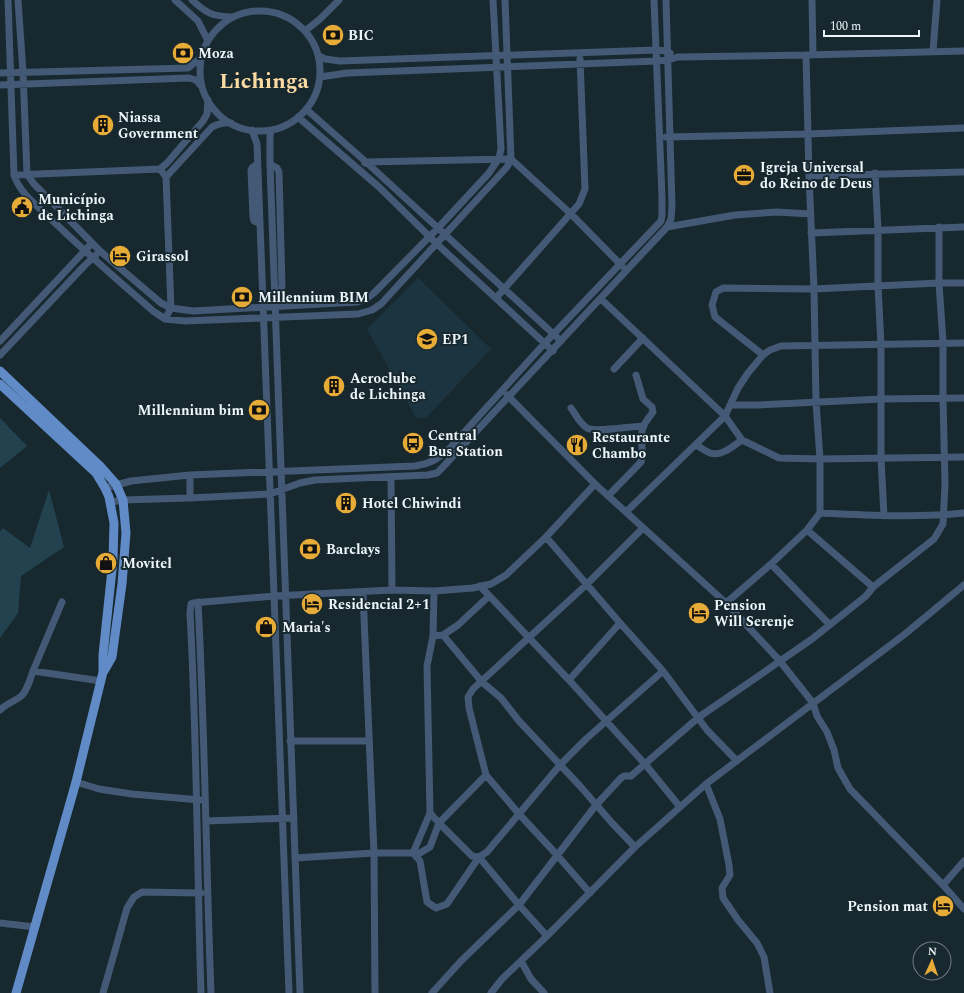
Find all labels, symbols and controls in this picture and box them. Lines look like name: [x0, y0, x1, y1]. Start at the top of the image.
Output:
scale bar: [824, 12, 919, 38]
text: 100 m: [830, 17, 861, 36]
bank icon: BIC: [320, 22, 346, 48]
place label: BIC: [348, 25, 374, 46]
bank icon: Moza: [170, 40, 196, 66]
place label: Moza: [198, 43, 235, 64]
district label: Lichinga: [219, 65, 310, 98]
place label: Niassa Government: [118, 107, 199, 144]
building icon: Niassa Government: [90, 112, 116, 138]
place label: Igreja Universal do Reino de Deus: [760, 157, 872, 194]
office icon: Igreja Universal do Reino de Deus: [731, 162, 757, 188]
place label: Município de Lichinga: [38, 189, 114, 226]
public building icon: Município de Lichinga: [9, 194, 35, 220]
hotel icon: Girassol: [107, 243, 133, 269]
place label: Girassol: [136, 246, 189, 267]
bank icon: Millennium BIM: [229, 284, 255, 310]
place label: Millennium BIM: [258, 287, 369, 308]
school or university icon: EP1: [414, 326, 440, 352]
place label: EP1: [442, 329, 469, 350]
place label: Aeroclube de Lichinga: [350, 368, 426, 405]
building icon: Aeroclube de Lichinga: [321, 373, 347, 399]
bank icon: Millennium bim: [246, 397, 272, 423]
place label: Millennium bim: [138, 400, 244, 421]
place label: Central Bus Station: [428, 425, 503, 462]
place label: Restaurante Chambo: [592, 427, 670, 464]
bus stop icon: Central Bus Station: [400, 430, 426, 456]
restaurant icon: Restaurante Chambo: [564, 432, 590, 458]
building icon: Hotel Chiwindi: [333, 490, 359, 516]
place label: Hotel Chiwindi: [362, 493, 462, 514]
bank icon: Barclays: [297, 536, 323, 562]
place label: Barclays: [326, 539, 380, 560]
shop icon: Movitel: [93, 550, 119, 576]
place label: Movitel: [122, 553, 172, 574]
hotel icon: Residencial 2+1: [299, 591, 325, 617]
place label: Residencial 2+1: [328, 594, 430, 615]
place label: Pension Will Serenje: [714, 595, 794, 632]
hotel icon: Pension Will Serenje: [686, 600, 712, 626]
shop icon: Maria's: [253, 614, 279, 640]
place label: Maria's: [282, 617, 331, 638]
hotel icon: Pension mat: [930, 893, 956, 919]
place label: Pension mat: [847, 896, 929, 917]
north arrow: [912, 941, 952, 981]
text: N: [928, 943, 937, 960]

